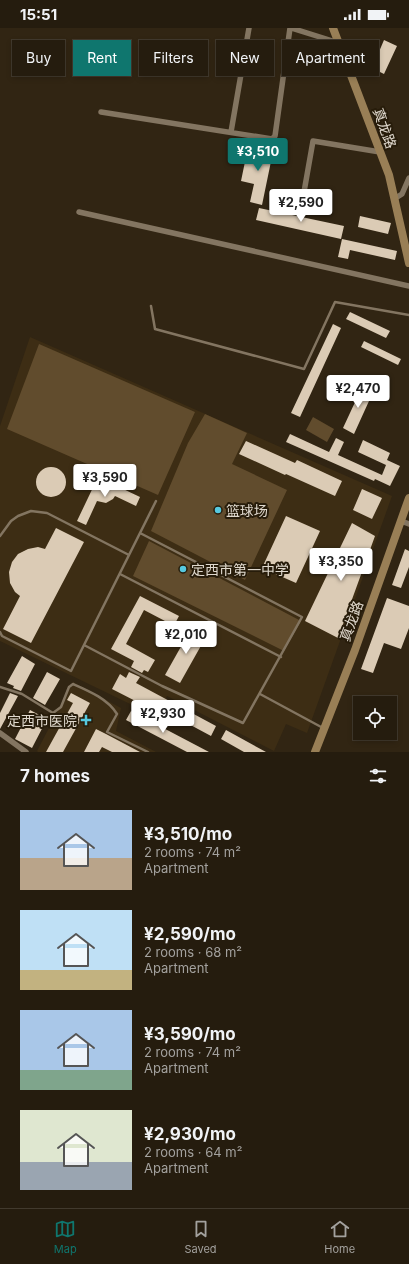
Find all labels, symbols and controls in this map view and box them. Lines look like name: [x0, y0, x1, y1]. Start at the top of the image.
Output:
text: 15:51: [20, 5, 57, 24]
chip: Buy: [12, 40, 65, 76]
chip: Rent: [73, 40, 131, 76]
chip: Filters: [139, 40, 208, 76]
chip: New: [216, 40, 274, 76]
chip: Apartment: [282, 40, 379, 76]
street label: 真龙路: [370, 105, 400, 151]
pin: ¥3,510: [225, 138, 291, 172]
text: ¥3,510: [237, 143, 279, 159]
pin: ¥2,590: [268, 189, 334, 223]
text: ¥2,590: [278, 194, 324, 210]
pin: ¥2,470: [325, 375, 391, 409]
text: ¥2,470: [336, 380, 380, 396]
pin: ¥3,590: [72, 464, 138, 498]
text: ¥3,590: [82, 469, 128, 485]
place label: 篮球场: [226, 502, 268, 519]
marker: 篮球场: [213, 505, 223, 515]
pin: ¥3,350: [308, 548, 374, 582]
text: ¥3,350: [318, 553, 364, 569]
place label: 定西市第一中学: [191, 561, 289, 578]
marker: 定西市第一中学: [178, 564, 188, 574]
street label: 真龙路: [336, 598, 366, 644]
pin: ¥2,010: [153, 621, 219, 655]
text: ¥2,010: [165, 626, 207, 642]
map controls: [353, 696, 397, 740]
button: locate: [353, 696, 397, 740]
pin: ¥2,930: [130, 700, 196, 734]
text: ¥2,930: [140, 705, 186, 721]
place label: 定西市医院: [7, 712, 77, 729]
marker: 定西市医院: [80, 714, 92, 726]
icon: filters: [367, 765, 389, 787]
text: 7 homes: [20, 766, 90, 786]
text: ¥3,510/mo: [144, 824, 232, 844]
icon: home: [52, 826, 100, 874]
text: 2 rooms · 74 m²: [144, 844, 241, 860]
text: Apartment: [144, 860, 209, 876]
text: ¥2,590/mo: [144, 924, 236, 944]
icon: home: [52, 926, 100, 974]
text: 2 rooms · 68 m²: [144, 944, 242, 960]
text: Apartment: [144, 960, 209, 976]
text: ¥3,590/mo: [144, 1024, 236, 1044]
icon: home: [52, 1026, 100, 1074]
text: 2 rooms · 74 m²: [144, 1044, 241, 1060]
text: Apartment: [144, 1060, 209, 1076]
text: ¥2,930/mo: [144, 1124, 236, 1144]
icon: home: [52, 1126, 100, 1174]
text: 2 rooms · 64 m²: [144, 1144, 242, 1160]
text: Apartment: [144, 1160, 209, 1176]
tab: Map: [54, 1218, 77, 1256]
tab: Saved: [184, 1218, 217, 1256]
tab: Home: [324, 1218, 355, 1256]

